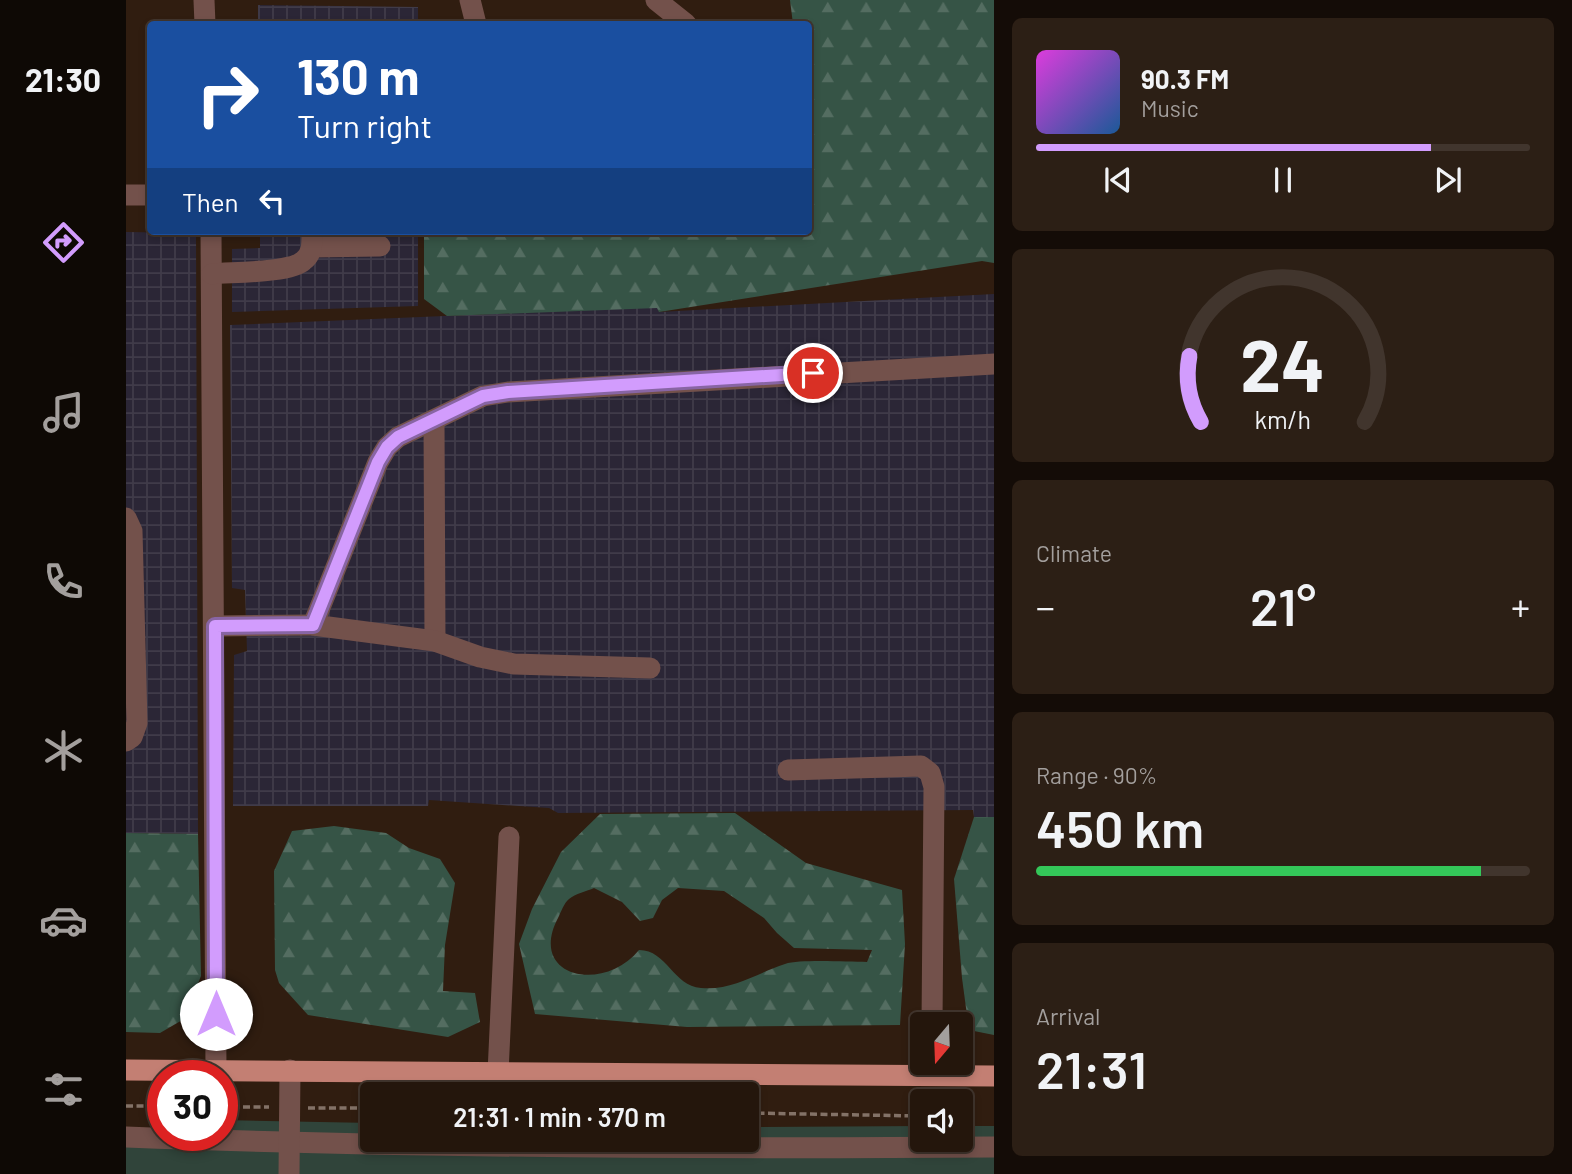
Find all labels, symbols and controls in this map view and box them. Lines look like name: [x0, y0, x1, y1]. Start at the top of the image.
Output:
text: 130 m: [297, 46, 419, 105]
icon: right: [182, 49, 273, 140]
text: 21:30: [25, 60, 101, 98]
text: 90.3 FM: [1141, 63, 1229, 94]
text: Music: [1141, 94, 1199, 122]
text: Turn right: [297, 106, 432, 144]
icon: previous: [1099, 161, 1137, 199]
icon: pause: [1264, 161, 1302, 199]
icon: next: [1429, 161, 1467, 199]
icon: left: [253, 182, 291, 220]
text: Then: [182, 186, 239, 217]
icon: directions: [39, 218, 88, 267]
text: 24: [1241, 319, 1325, 407]
pin: [783, 343, 843, 403]
icon: arrive: [794, 354, 832, 392]
icon: music: [39, 388, 88, 437]
text: km/h: [1255, 404, 1311, 434]
text: Climate: [1036, 539, 1112, 567]
icon: phone: [39, 557, 88, 606]
text: 21°: [1250, 574, 1316, 636]
text: −: [1036, 583, 1055, 629]
text: +: [1511, 583, 1530, 629]
icon: climate: [39, 726, 88, 775]
text: Range · 90%: [1036, 761, 1157, 789]
text: 450 km: [1036, 796, 1204, 858]
icon: car: [39, 896, 88, 945]
position arrow: [179, 977, 253, 1051]
text: Arrival: [1036, 1002, 1100, 1030]
north arrow: [910, 1012, 973, 1074]
map controls: [910, 1012, 973, 1152]
text: 21:31: [1036, 1037, 1147, 1099]
speed limit sign: 30: [147, 1060, 238, 1151]
icon: filters: [39, 1065, 88, 1114]
button: sound: [910, 1089, 973, 1152]
text: 21:31 · 1 min · 370 m: [453, 1101, 666, 1132]

